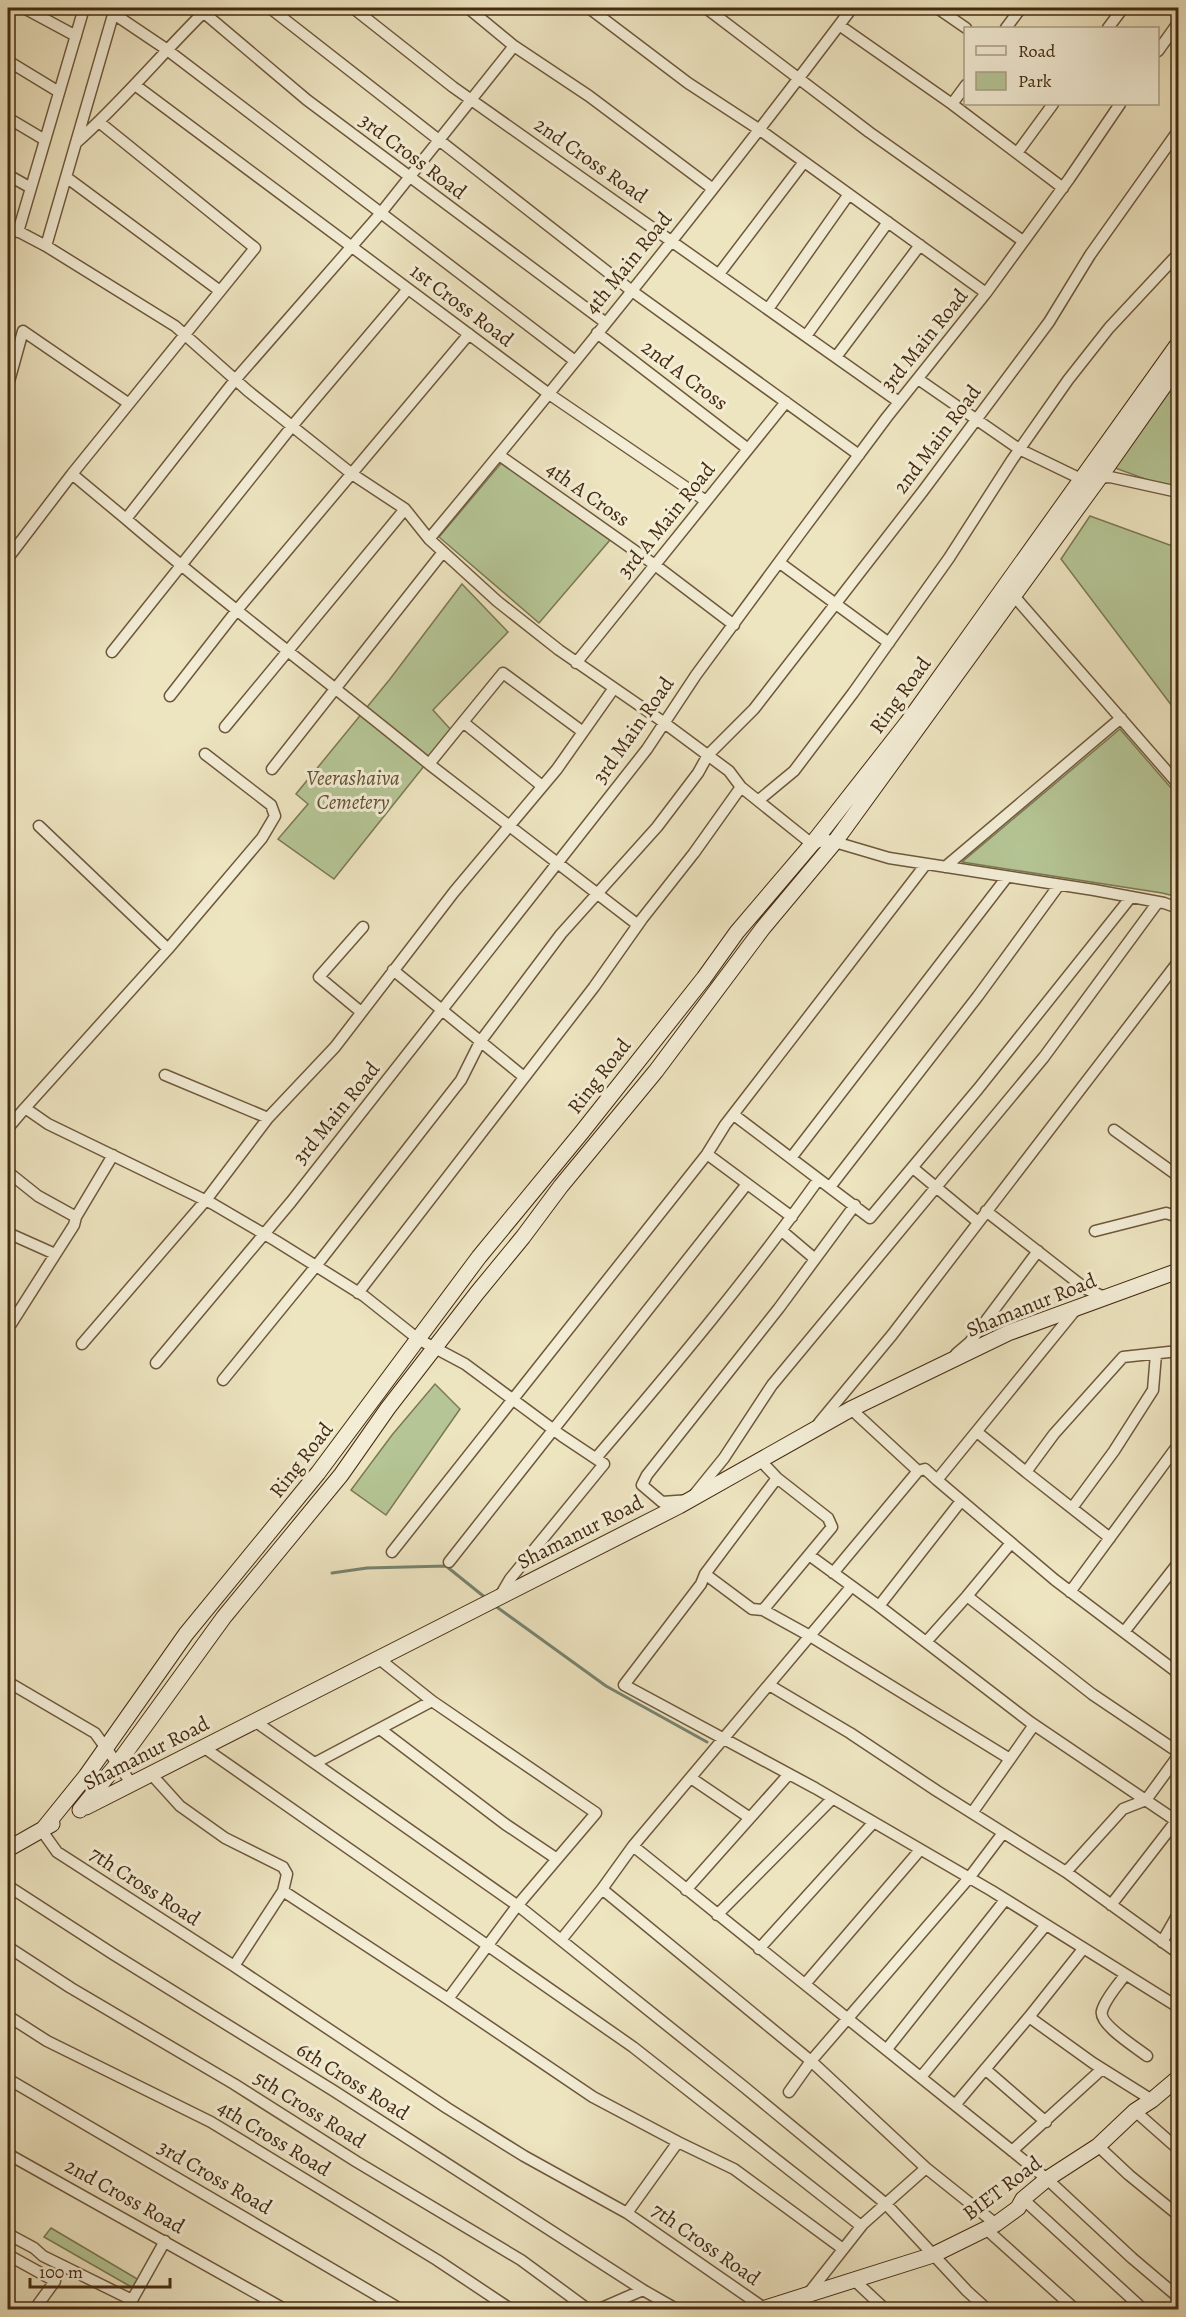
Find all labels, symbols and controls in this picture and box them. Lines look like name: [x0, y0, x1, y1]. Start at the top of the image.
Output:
legend: [964, 27, 1159, 105]
text: Road: [1018, 39, 1056, 63]
text: Park: [1018, 69, 1052, 93]
street label: 3rd Cross Road: [354, 106, 473, 206]
street label: 2nd Cross Road: [529, 110, 654, 210]
street label: 4th Main Road: [578, 205, 679, 320]
street label: 1st Cross Road: [405, 257, 520, 353]
street label: 3rd Main Road: [874, 282, 975, 397]
street label: 2nd A Cross: [636, 333, 734, 417]
street label: 2nd Main Road: [887, 378, 988, 499]
street label: 4th A Cross: [541, 455, 635, 533]
street label: 3rd A Main Road: [611, 456, 722, 584]
street label: Ring Road: [863, 650, 938, 739]
street label: 3rd Main Road: [586, 670, 681, 789]
park label: Veerashaiva Cemetery: [306, 764, 400, 816]
street label: Ring Road: [561, 1032, 638, 1119]
street label: 3rd Main Road: [286, 1055, 387, 1170]
street label: Shamanur Road: [962, 1266, 1101, 1344]
street label: Ring Road: [263, 1416, 340, 1503]
street label: Shamanur Road: [512, 1488, 648, 1576]
street label: Shamanur Road: [78, 1709, 214, 1797]
street label: 7th Cross Road: [84, 1840, 206, 1933]
street label: 6th Cross Road: [291, 2035, 415, 2127]
street label: 5th Cross Road: [249, 2063, 372, 2155]
street label: 4th Cross Road: [212, 2093, 337, 2183]
street label: 3rd Cross Road: [153, 2133, 278, 2221]
street label: BIET Road: [957, 2149, 1048, 2227]
street label: 2nd Cross Road: [60, 2152, 190, 2241]
street label: 7th Cross Road: [646, 2196, 767, 2292]
scale bar: [30, 2251, 170, 2289]
text: 100 m: [39, 2260, 83, 2284]

